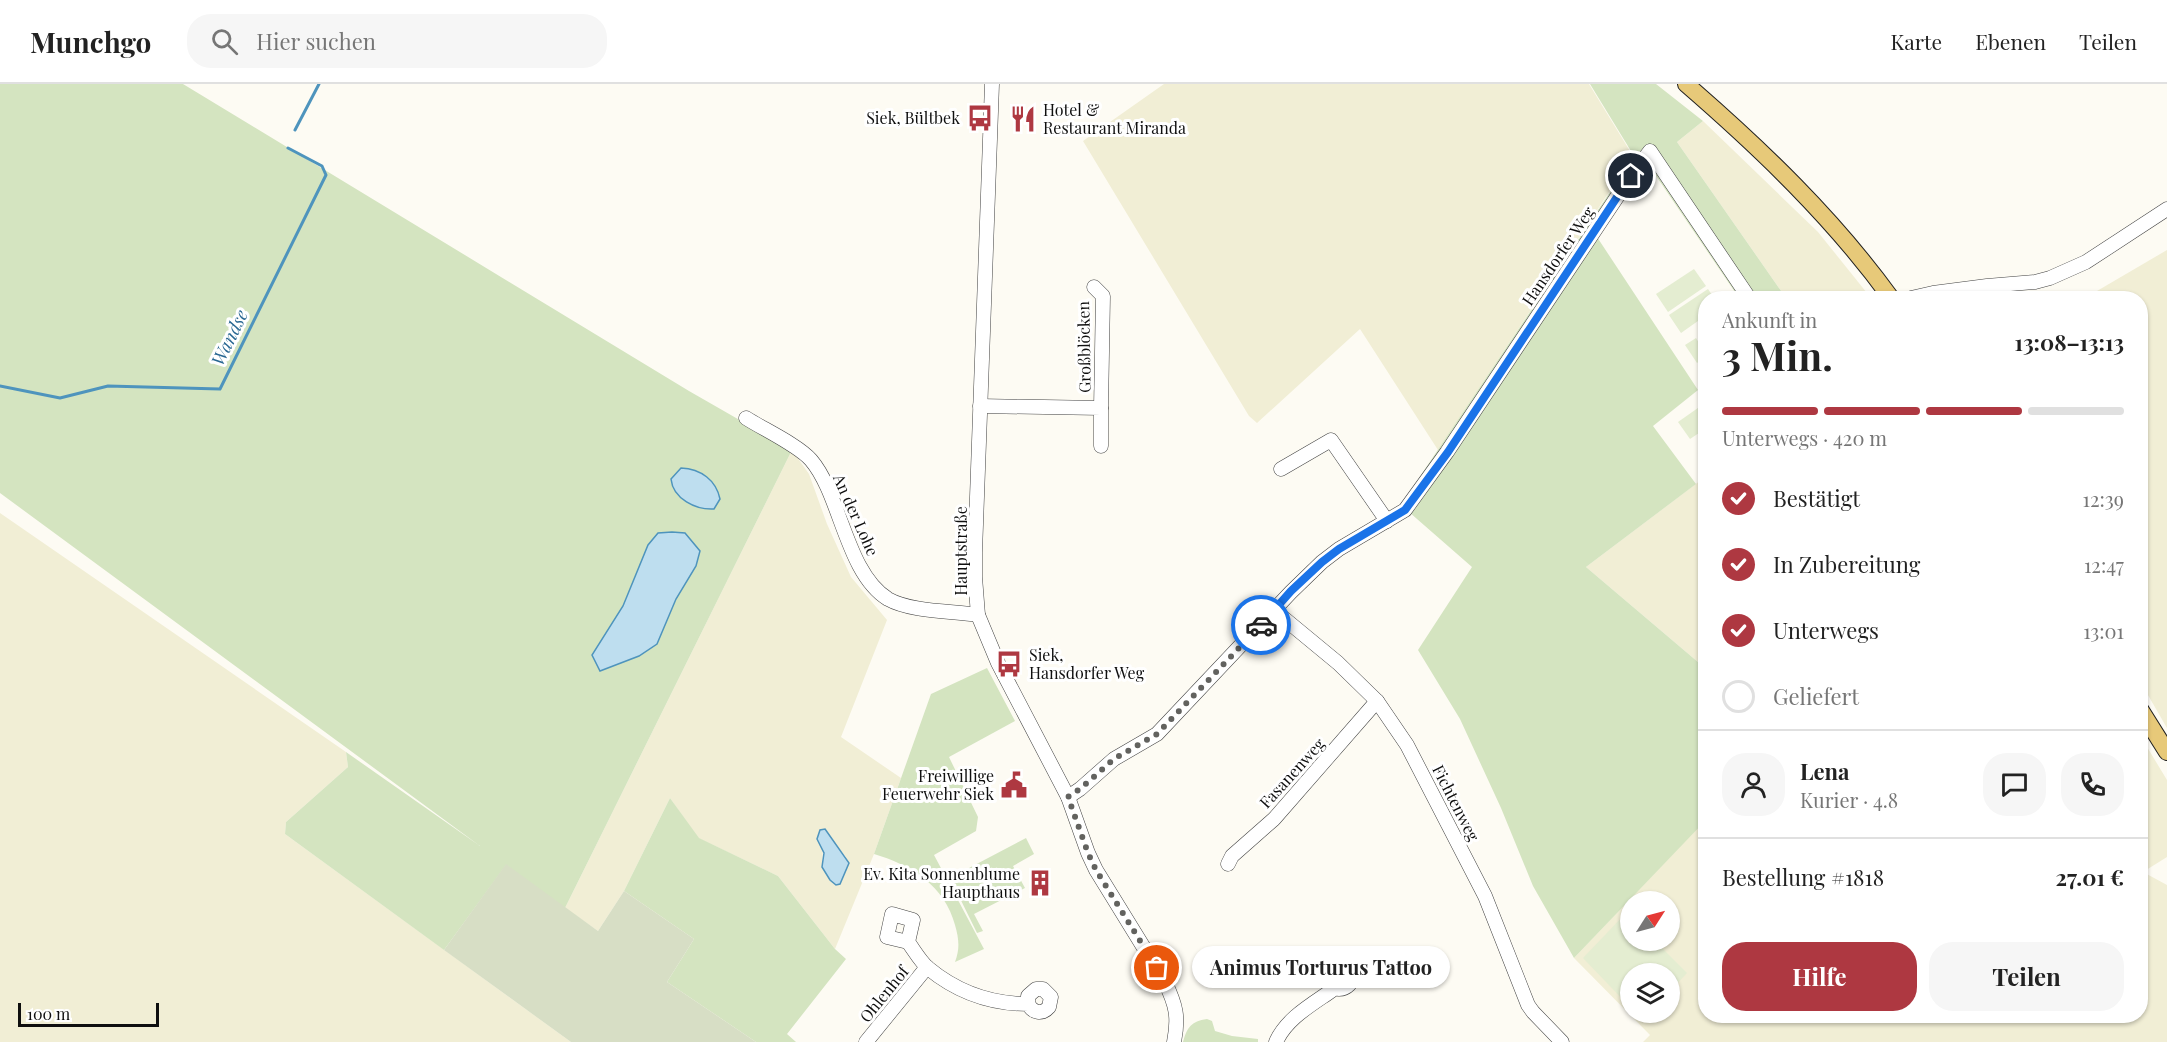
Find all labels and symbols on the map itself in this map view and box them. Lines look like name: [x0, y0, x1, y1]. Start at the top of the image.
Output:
place label: Hotel & Restaurant Miranda: [1043, 99, 1186, 138]
bus stop icon: Siek, Bültbek: [965, 103, 995, 133]
restaurant icon: Hotel & Restaurant Miranda: [1008, 104, 1038, 134]
place label: Siek, Bültbek: [866, 107, 960, 128]
pin: [1605, 150, 1656, 201]
street label: Hansdorfer Weg: [1517, 202, 1599, 309]
street label: Großblöcken: [1072, 300, 1095, 393]
water label: Wandse: [205, 305, 253, 370]
street label: An der Lohe: [829, 470, 884, 559]
street label: Hauptstraße: [950, 506, 971, 596]
courier: [1231, 595, 1291, 655]
place label: Siek, Hansdorfer Weg: [1029, 644, 1145, 683]
bus stop icon: Siek, Hansdorfer Weg: [994, 649, 1024, 679]
street label: Fasanenweg: [1254, 733, 1329, 812]
street label: Fichtenweg: [1428, 761, 1485, 845]
place label: Freiwillige Feuerwehr Siek: [882, 765, 994, 804]
public building icon: Freiwillige Feuerwehr Siek: [999, 770, 1029, 800]
place label: Ev. Kita Sonnenblume Haupthaus: [863, 863, 1020, 902]
building icon: Ev. Kita Sonnenblume Haupthaus: [1025, 868, 1055, 898]
north arrow: [1620, 891, 1680, 951]
pin: [1131, 942, 1182, 993]
callout: Animus Torturus Tattoo: [1193, 947, 1451, 989]
street label: Ohlenhof: [854, 960, 914, 1026]
scale bar: [18, 1000, 159, 1028]

